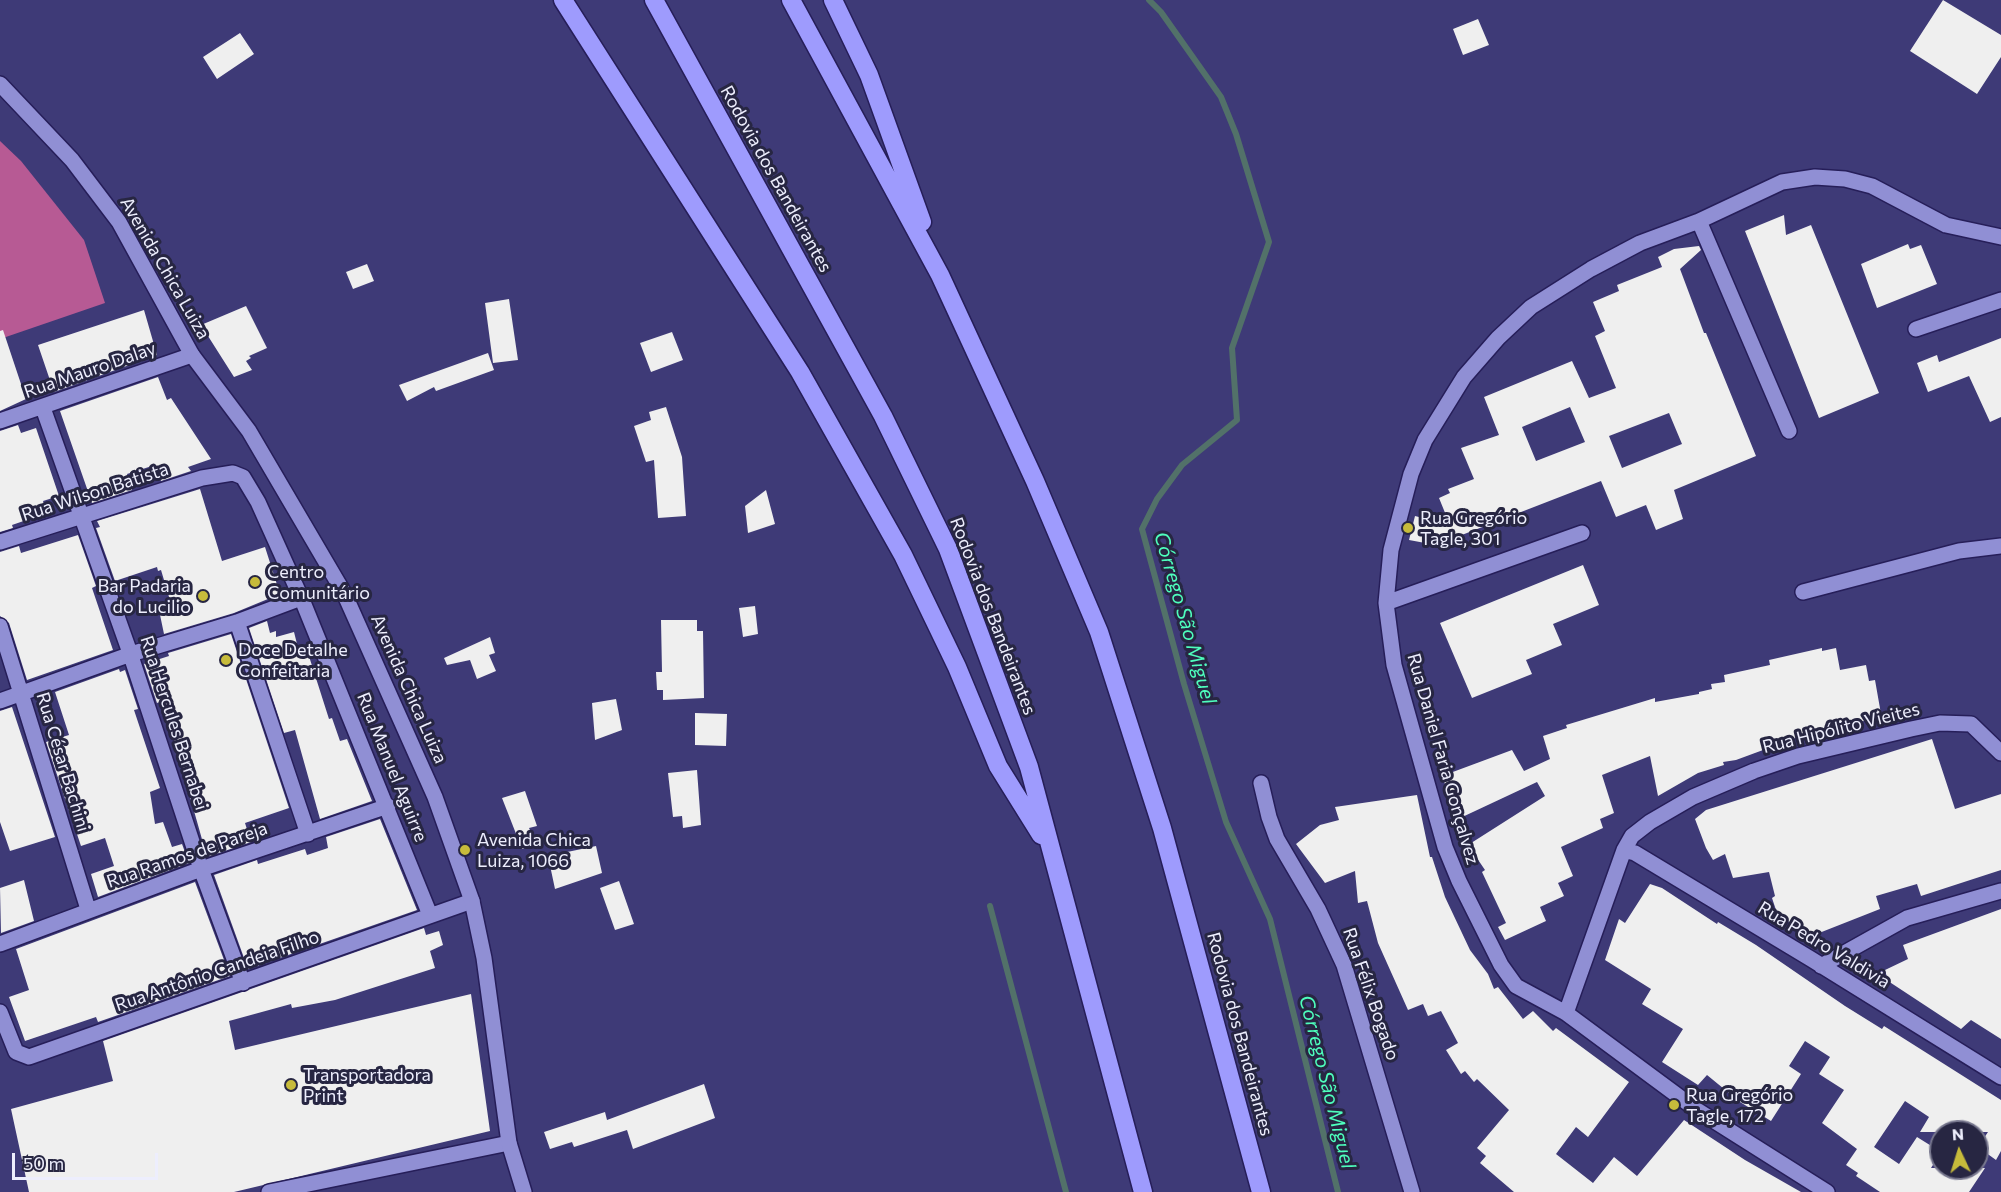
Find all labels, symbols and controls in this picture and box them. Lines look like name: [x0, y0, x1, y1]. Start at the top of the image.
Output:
street label: Rodovia dos Bandeirantes: [716, 82, 836, 276]
street label: Avenida Chica Luiza: [115, 193, 215, 343]
street label: Rua Mauro Dalay: [21, 337, 159, 403]
street label: Rua Wilson Batista: [19, 458, 171, 526]
place label: Rua Gregório Tagle, 301: [1420, 507, 1527, 550]
street label: Rodovia dos Bandeirantes: [945, 514, 1041, 718]
marker: Rua Gregório Tagle, 301: [1401, 521, 1415, 535]
water label: Córrego São Miguel: [1149, 529, 1221, 707]
place label: Centro Comunitário: [267, 561, 370, 604]
place label: Bar Padaria do Lucilio: [98, 575, 191, 618]
marker: Centro Comunitário: [248, 575, 262, 589]
marker: Bar Padaria do Lucilio: [196, 589, 210, 603]
street label: Avenida Chica Luiza: [366, 611, 452, 767]
street label: Rua Hercules Bernabei: [136, 633, 212, 813]
place label: Doce Detalhe Confeitaria: [238, 639, 348, 682]
street label: Rua Daniel Faria Gonçalvez: [1402, 651, 1484, 867]
marker: Doce Detalhe Confeitaria: [219, 653, 233, 667]
street label: Rua Manuel Aguirre: [352, 689, 432, 845]
street label: Rua César Bachini: [32, 690, 94, 834]
street label: Rua Hipólito Vieites: [1760, 698, 1922, 758]
street label: Rua Ramos de Pareja: [104, 817, 270, 893]
place label: Avenida Chica Luiza, 1066: [477, 829, 591, 872]
marker: Avenida Chica Luiza, 1066: [458, 843, 472, 857]
street label: Rua Pedro Valdivia: [1754, 897, 1894, 993]
street label: Rua Félix Bogado: [1338, 925, 1404, 1063]
street label: Rua Antônio Candeia Filho: [112, 926, 322, 1016]
street label: Rodovia dos Bandeirantes: [1202, 930, 1278, 1138]
water label: Córrego São Miguel: [1294, 993, 1360, 1171]
place label: Transportadora Print: [303, 1064, 431, 1106]
marker: Transportadora Print: [284, 1078, 298, 1092]
place label: Rua Gregório Tagle, 172: [1686, 1084, 1793, 1126]
marker: Rua Gregório Tagle, 172: [1667, 1098, 1681, 1112]
north arrow: [1929, 1120, 1989, 1180]
text: N: [1951, 1124, 1964, 1143]
scale bar: [15, 1141, 160, 1179]
text: 50 m: [23, 1152, 64, 1174]

